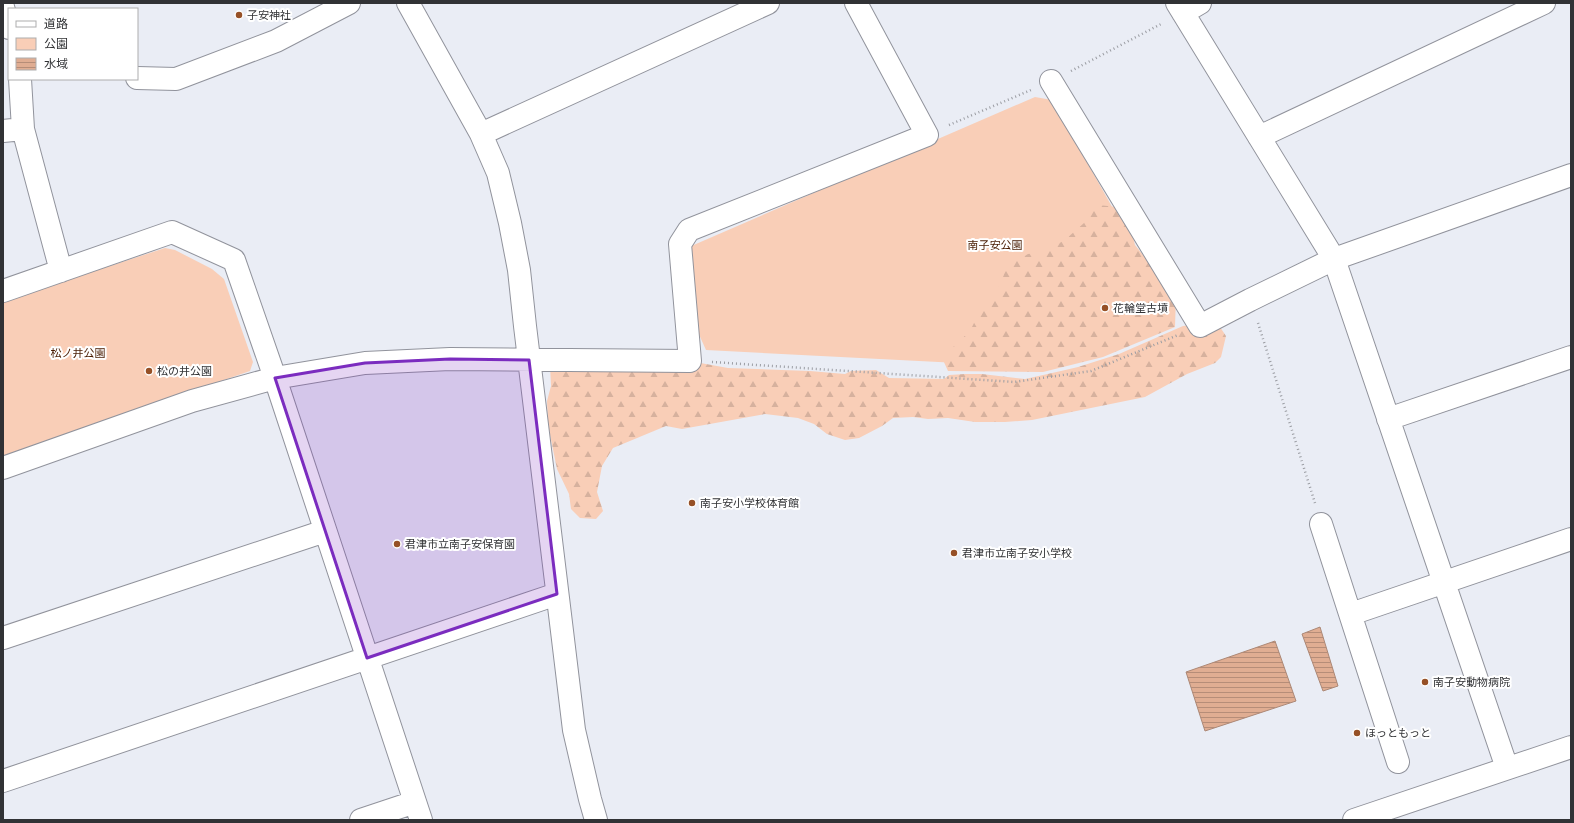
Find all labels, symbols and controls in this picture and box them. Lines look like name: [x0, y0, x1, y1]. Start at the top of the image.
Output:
legend: [8, 8, 138, 80]
place label: 子安神社: [247, 8, 291, 22]
marker: 子安神社: [234, 10, 244, 20]
text: 道路: [44, 16, 68, 31]
text: 公園: [44, 36, 68, 51]
text: 水域: [44, 56, 68, 71]
park label: 南子安公園: [968, 238, 1023, 252]
place label: 花輪堂古墳: [1113, 301, 1168, 315]
marker: 花輪堂古墳: [1100, 303, 1110, 313]
park label: 松ノ井公園: [51, 346, 106, 360]
place label: 松の井公園: [157, 364, 212, 378]
marker: 松の井公園: [144, 366, 154, 376]
place label: 南子安小学校体育館: [700, 496, 799, 510]
marker: 南子安小学校体育館: [687, 498, 697, 508]
place label: 君津市立南子安保育園: [405, 537, 515, 551]
marker: 君津市立南子安保育園: [392, 539, 402, 549]
place label: 君津市立南子安小学校: [962, 546, 1072, 560]
marker: 君津市立南子安小学校: [949, 548, 959, 558]
place label: 南子安動物病院: [1433, 675, 1510, 689]
marker: 南子安動物病院: [1420, 677, 1430, 687]
place label: ほっともっと: [1365, 726, 1431, 740]
marker: ほっともっと: [1352, 728, 1362, 738]

